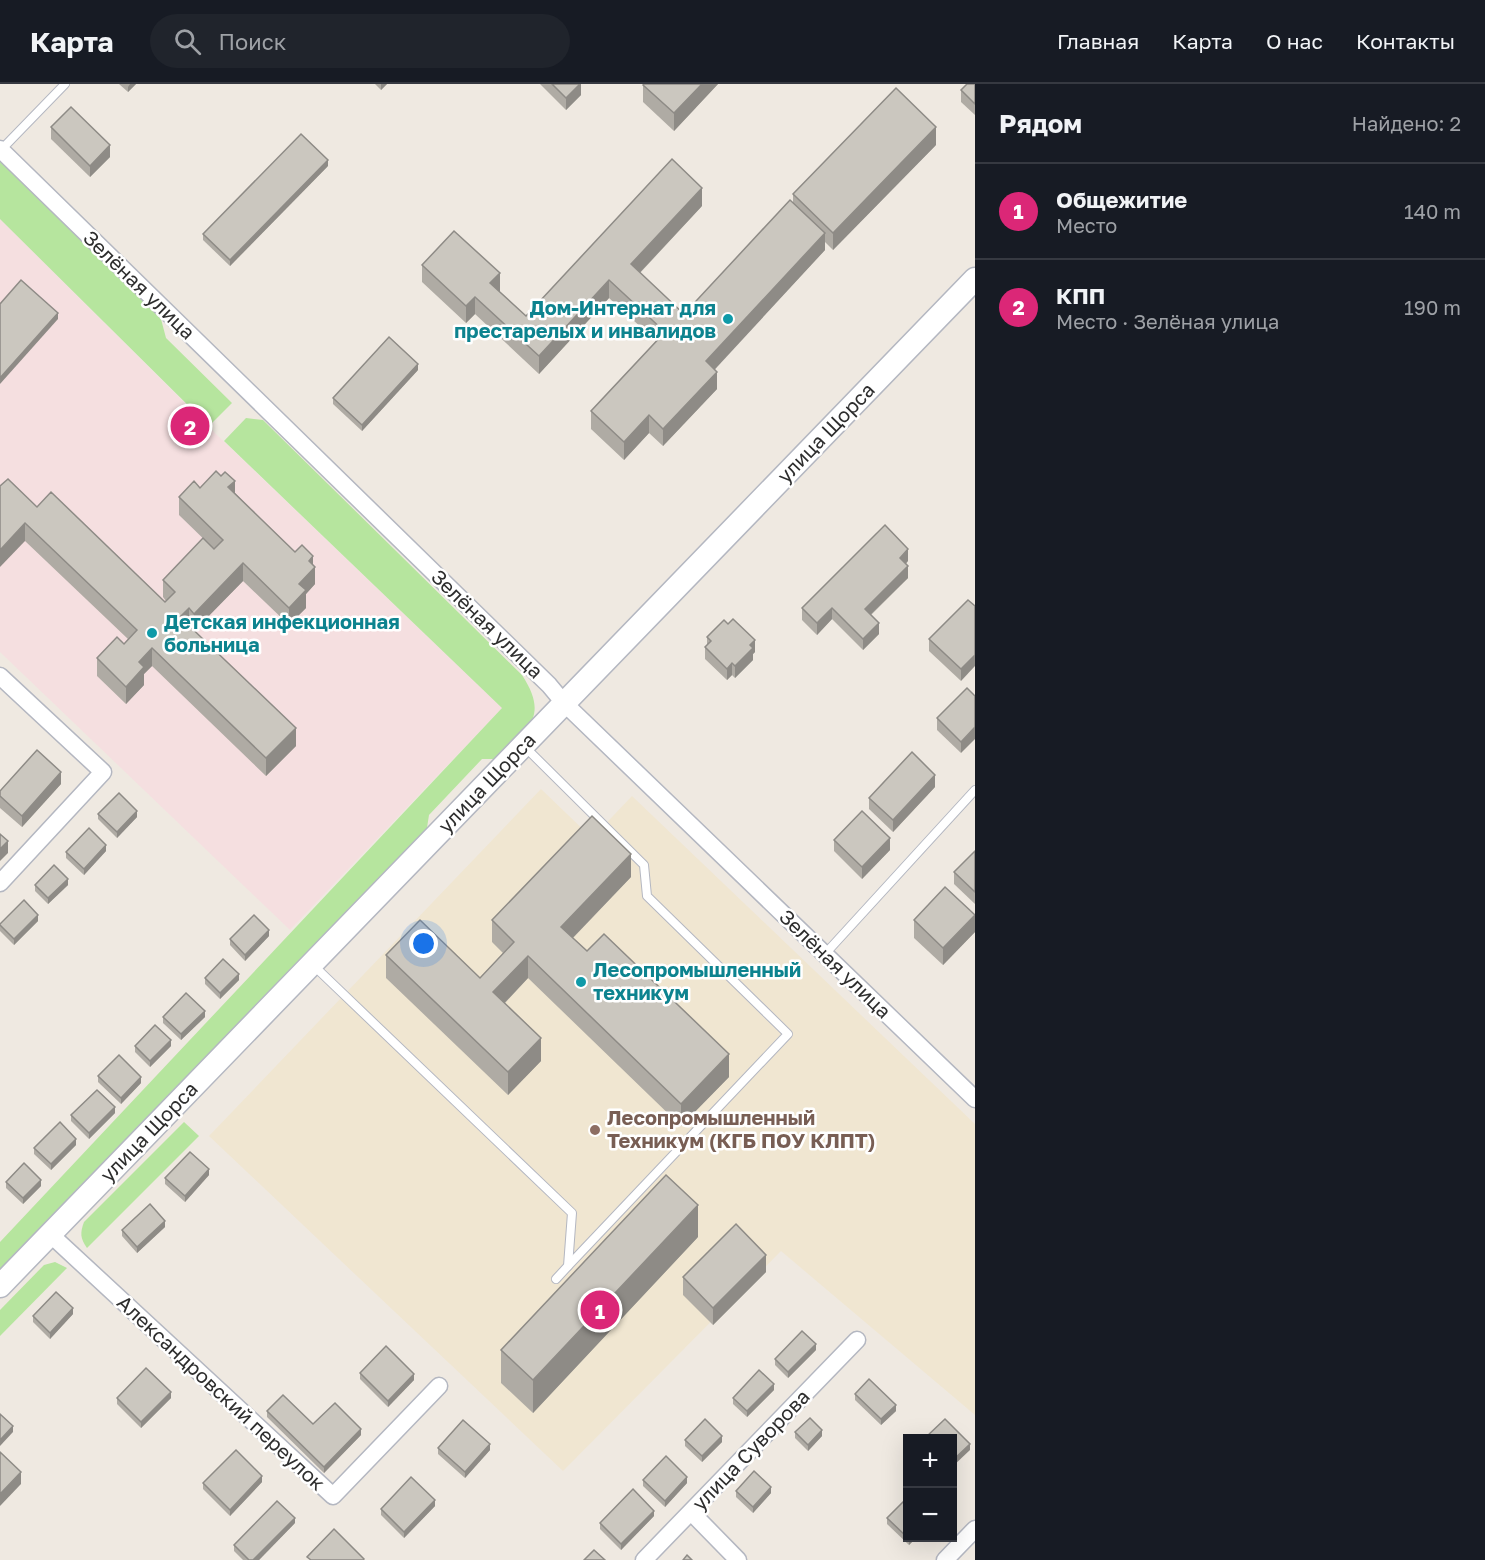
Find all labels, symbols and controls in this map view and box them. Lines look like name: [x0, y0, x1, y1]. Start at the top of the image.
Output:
search box: [150, 14, 570, 68]
text: Карта: [30, 25, 114, 58]
icon: search: [171, 25, 204, 58]
text: Поиск: [219, 28, 286, 55]
text: Главная: [1057, 28, 1139, 54]
text: Карта: [1172, 28, 1233, 54]
text: О нас: [1266, 28, 1323, 54]
text: Контакты: [1356, 28, 1455, 54]
text: Рядом: [999, 108, 1082, 139]
text: Найдено: 2: [1352, 111, 1461, 135]
text: Общежитие: [1056, 186, 1187, 213]
text: 1: [1013, 199, 1024, 223]
text: 140 m: [1404, 199, 1461, 223]
text: Место: [1056, 213, 1117, 237]
street label: Зелёная улица: [79, 225, 201, 344]
text: КПП: [1056, 282, 1105, 309]
place label: Дом-Интернат для престарелых и инвалидов: [454, 295, 716, 342]
text: 2: [1012, 295, 1025, 319]
text: 190 m: [1404, 295, 1461, 319]
text: Место · Зелёная улица: [1056, 309, 1279, 333]
marker: Дом-Интернат для престарелых и инвалидов: [721, 312, 735, 326]
street label: улица Щорса: [772, 377, 879, 487]
pin: 2: [170, 404, 210, 448]
street label: Зелёная улица: [427, 564, 549, 683]
place label: Детская инфекционная больница: [164, 609, 400, 656]
marker: Детская инфекционная больница: [145, 626, 159, 640]
street label: улица Щорса: [433, 727, 540, 837]
street label: Зелёная улица: [775, 904, 897, 1023]
your location: [409, 929, 438, 958]
place label: Лесопромышленный техникум: [593, 957, 801, 1004]
marker: Лесопромышленный техникум: [574, 975, 588, 989]
street label: улица Щорса: [95, 1076, 202, 1186]
place label: Лесопромышленный Техникум (КГБ ПОУ КЛПТ): [607, 1105, 875, 1152]
marker: Лесопромышленный Техникум (КГБ ПОУ КЛПТ): [588, 1123, 602, 1137]
pin: 1: [580, 1288, 620, 1332]
street label: Александровский переулок: [113, 1290, 331, 1495]
street label: улица Суворова: [687, 1384, 814, 1515]
map controls: [903, 1434, 957, 1542]
button: +: [903, 1434, 957, 1488]
button: −: [903, 1488, 957, 1542]

